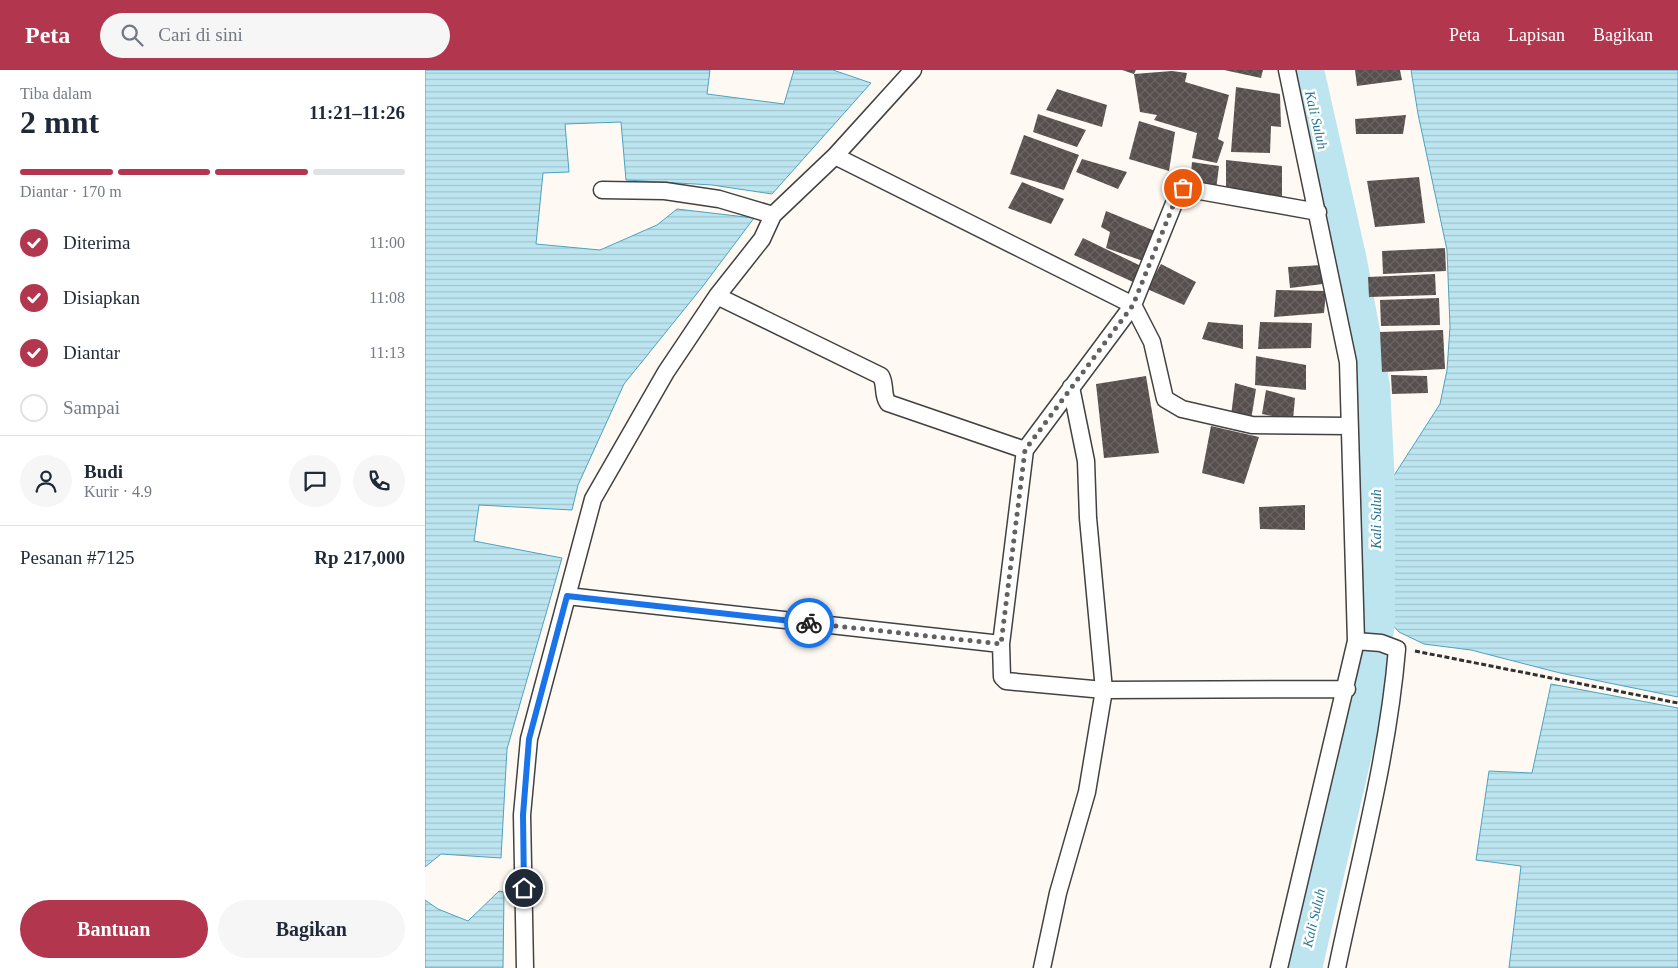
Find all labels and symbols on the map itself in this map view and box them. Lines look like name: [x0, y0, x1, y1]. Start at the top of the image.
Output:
water label: Kali Suluh: [1302, 88, 1330, 151]
pin: [1162, 167, 1204, 209]
water label: Kali Suluh: [1369, 489, 1384, 550]
courier: [784, 598, 834, 648]
pin: [503, 867, 545, 909]
water label: Kali Suluh: [1300, 887, 1328, 950]

